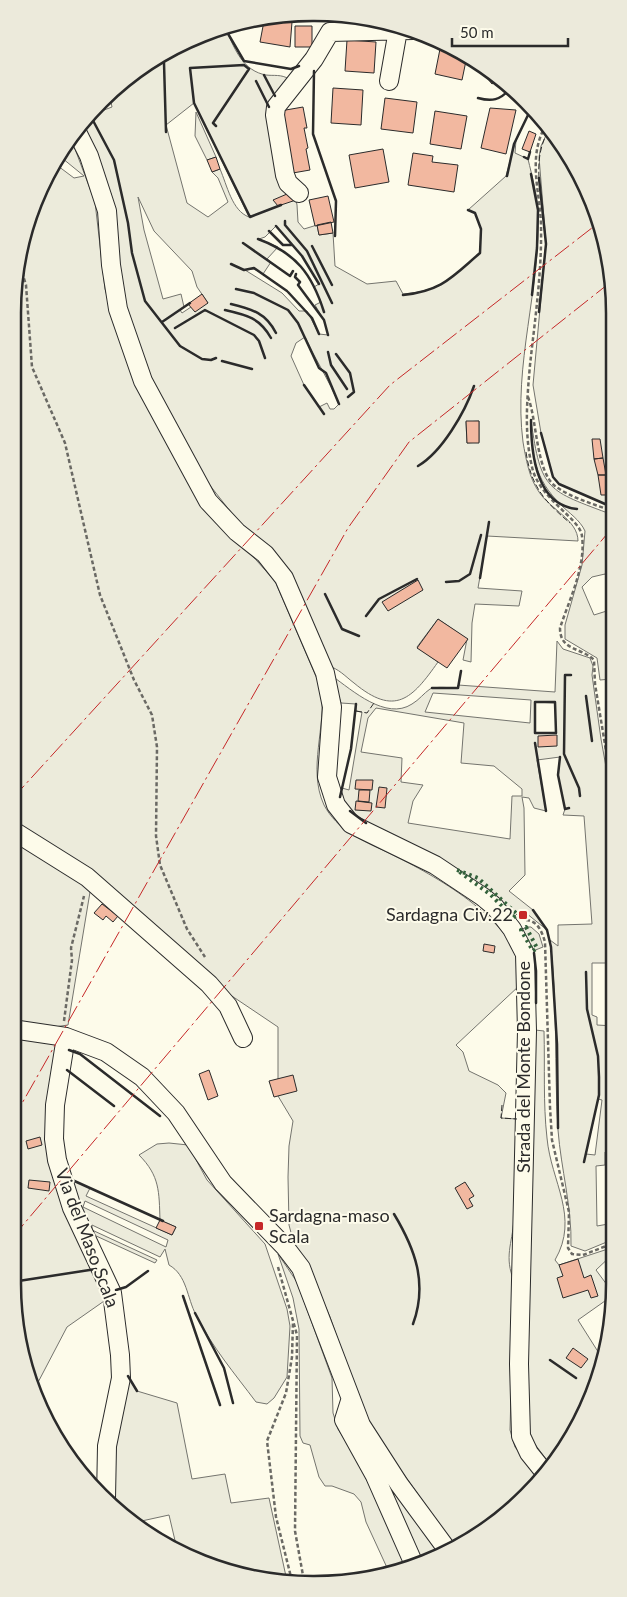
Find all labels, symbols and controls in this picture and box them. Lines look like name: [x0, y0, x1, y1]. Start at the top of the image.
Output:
scale bar: [452, 15, 568, 47]
text: 50 m: [460, 23, 494, 41]
place label: Sardagna Civ.22: [386, 903, 513, 925]
marker: Sardagna Civ.22: [517, 909, 529, 921]
street label: Strada del Monte Bondone: [512, 961, 534, 1173]
street label: Via del Maso Scala: [51, 1165, 125, 1310]
place label: Sardagna-maso Scala: [269, 1204, 390, 1247]
marker: Sardagna-maso Scala: [253, 1220, 265, 1232]

